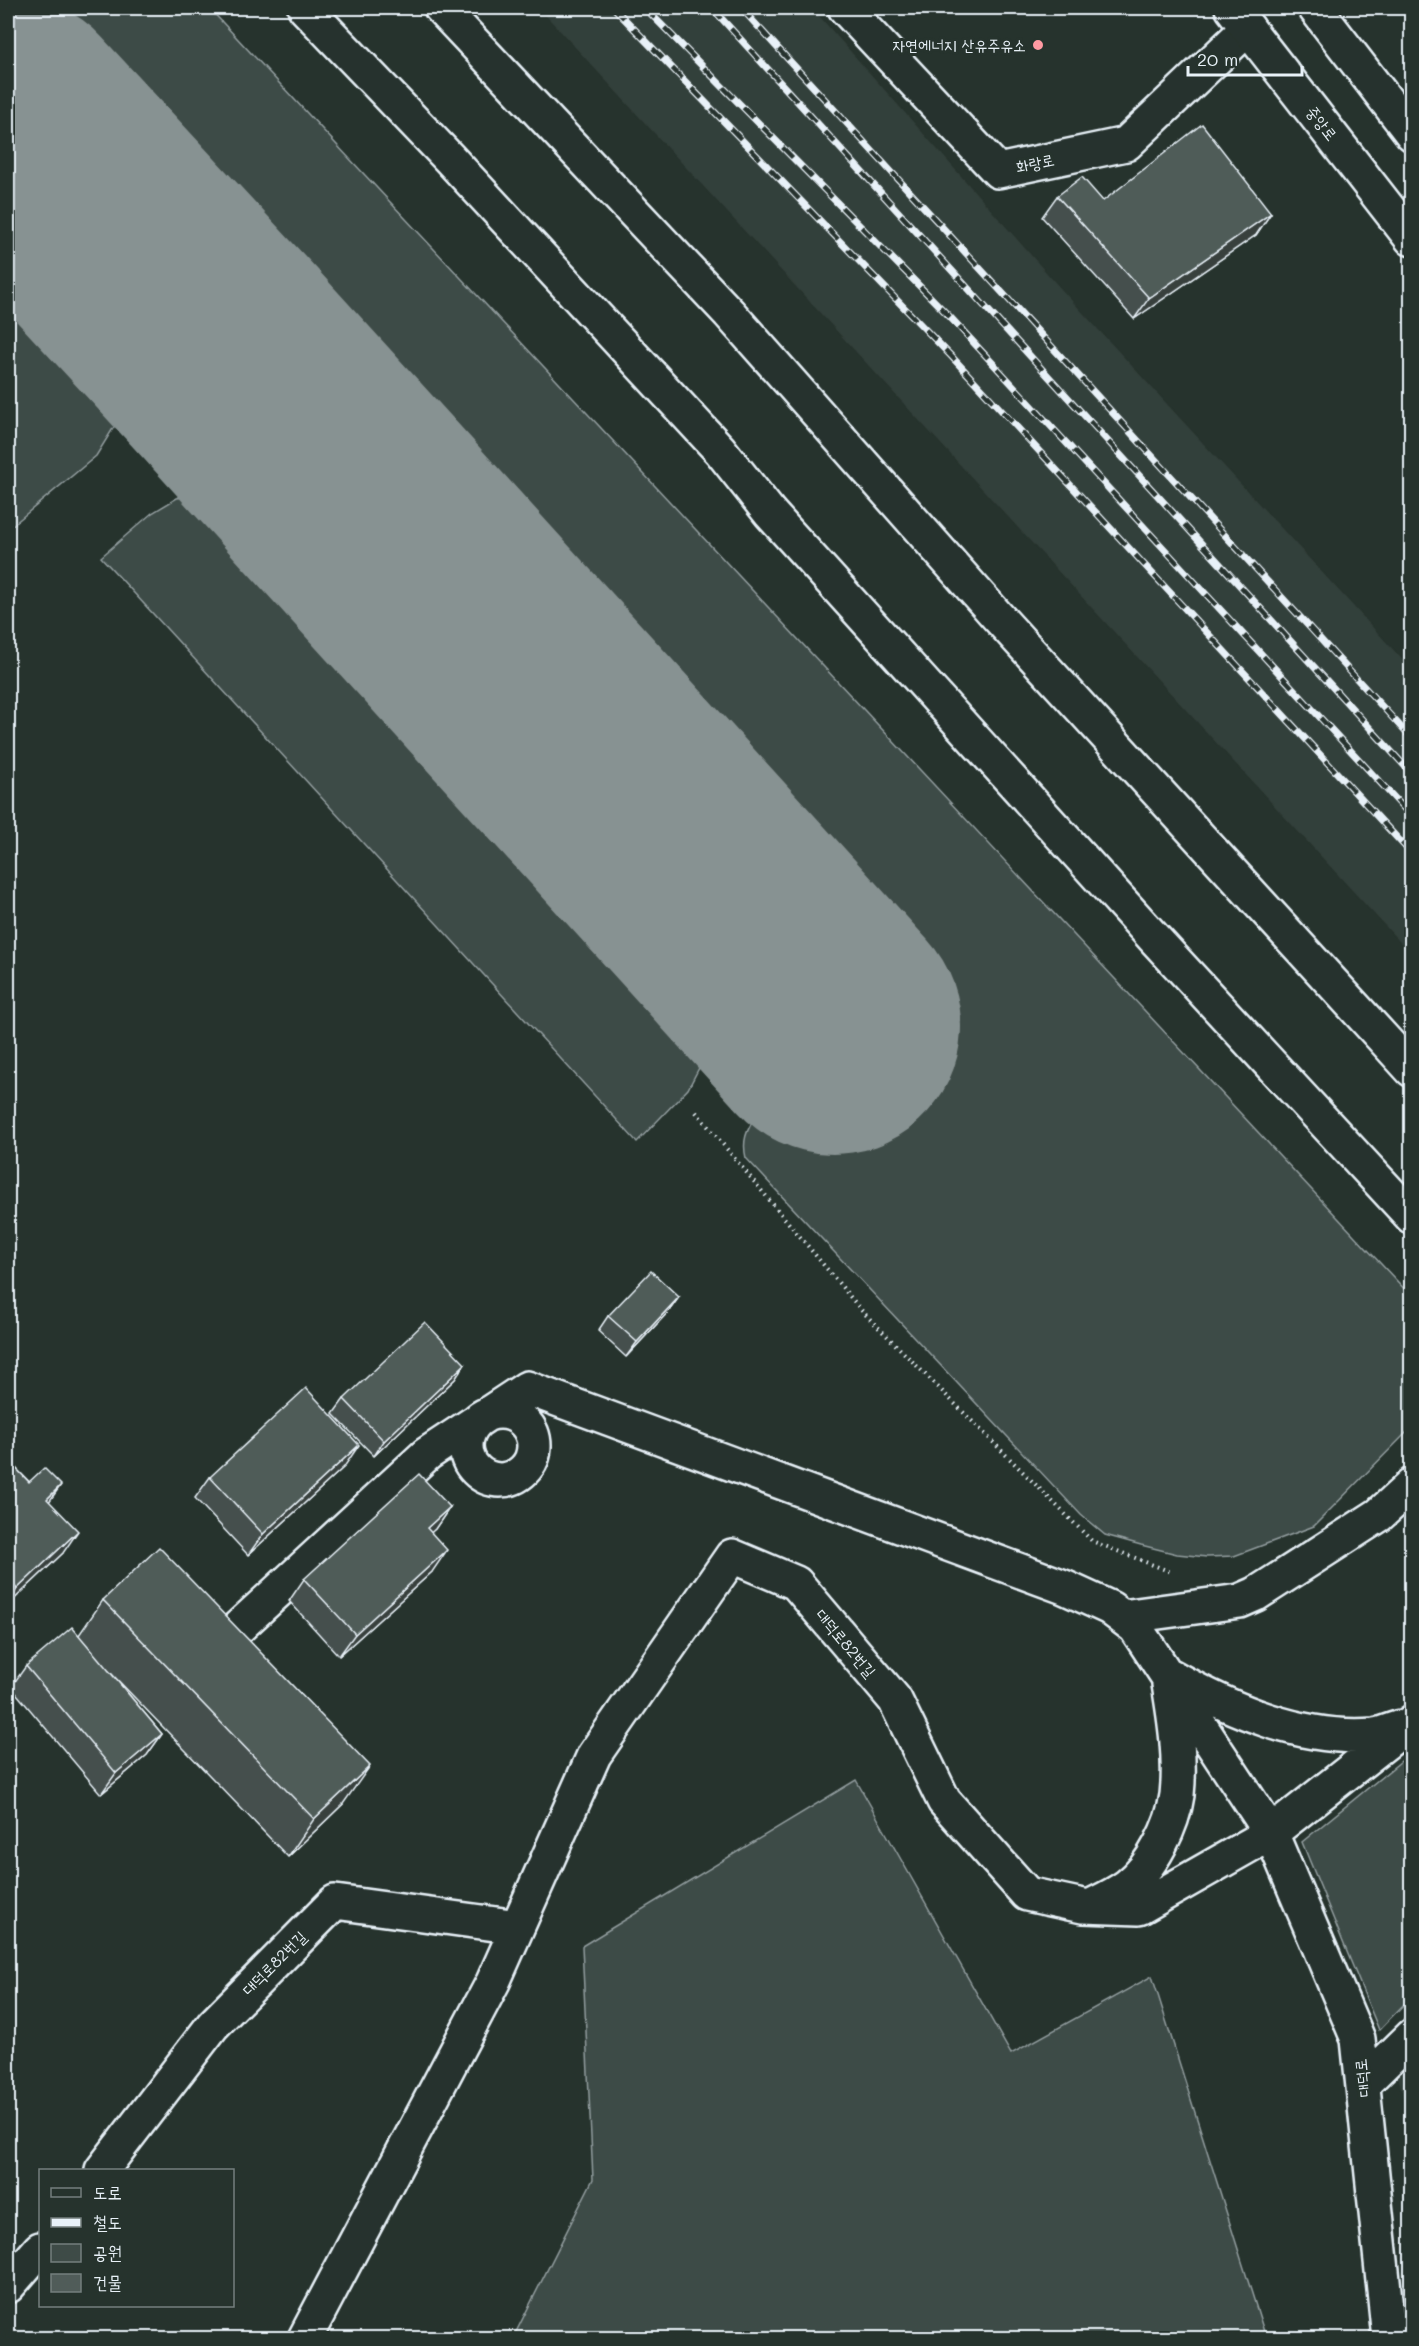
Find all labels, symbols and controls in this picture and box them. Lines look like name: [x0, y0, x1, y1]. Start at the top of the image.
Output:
place label: 자연에너지 산유주유소: [892, 34, 1026, 55]
marker: 자연에너지 산유주유소: [1031, 38, 1045, 52]
scale bar: [1188, 39, 1302, 77]
text: 20 m: [1197, 47, 1238, 71]
street label: 중앙로: [1302, 101, 1343, 144]
street label: 화랑로: [1014, 148, 1056, 177]
street label: 대덕로82번길: [812, 1604, 881, 1681]
street label: 대덕로82번길: [237, 1926, 310, 1999]
street label: 대덕로: [1349, 2058, 1374, 2098]
legend: [39, 2169, 234, 2307]
text: 도로: [93, 2180, 122, 2204]
text: 철도: [93, 2210, 122, 2234]
text: 공원: [93, 2240, 122, 2264]
text: 건물: [93, 2270, 122, 2294]

